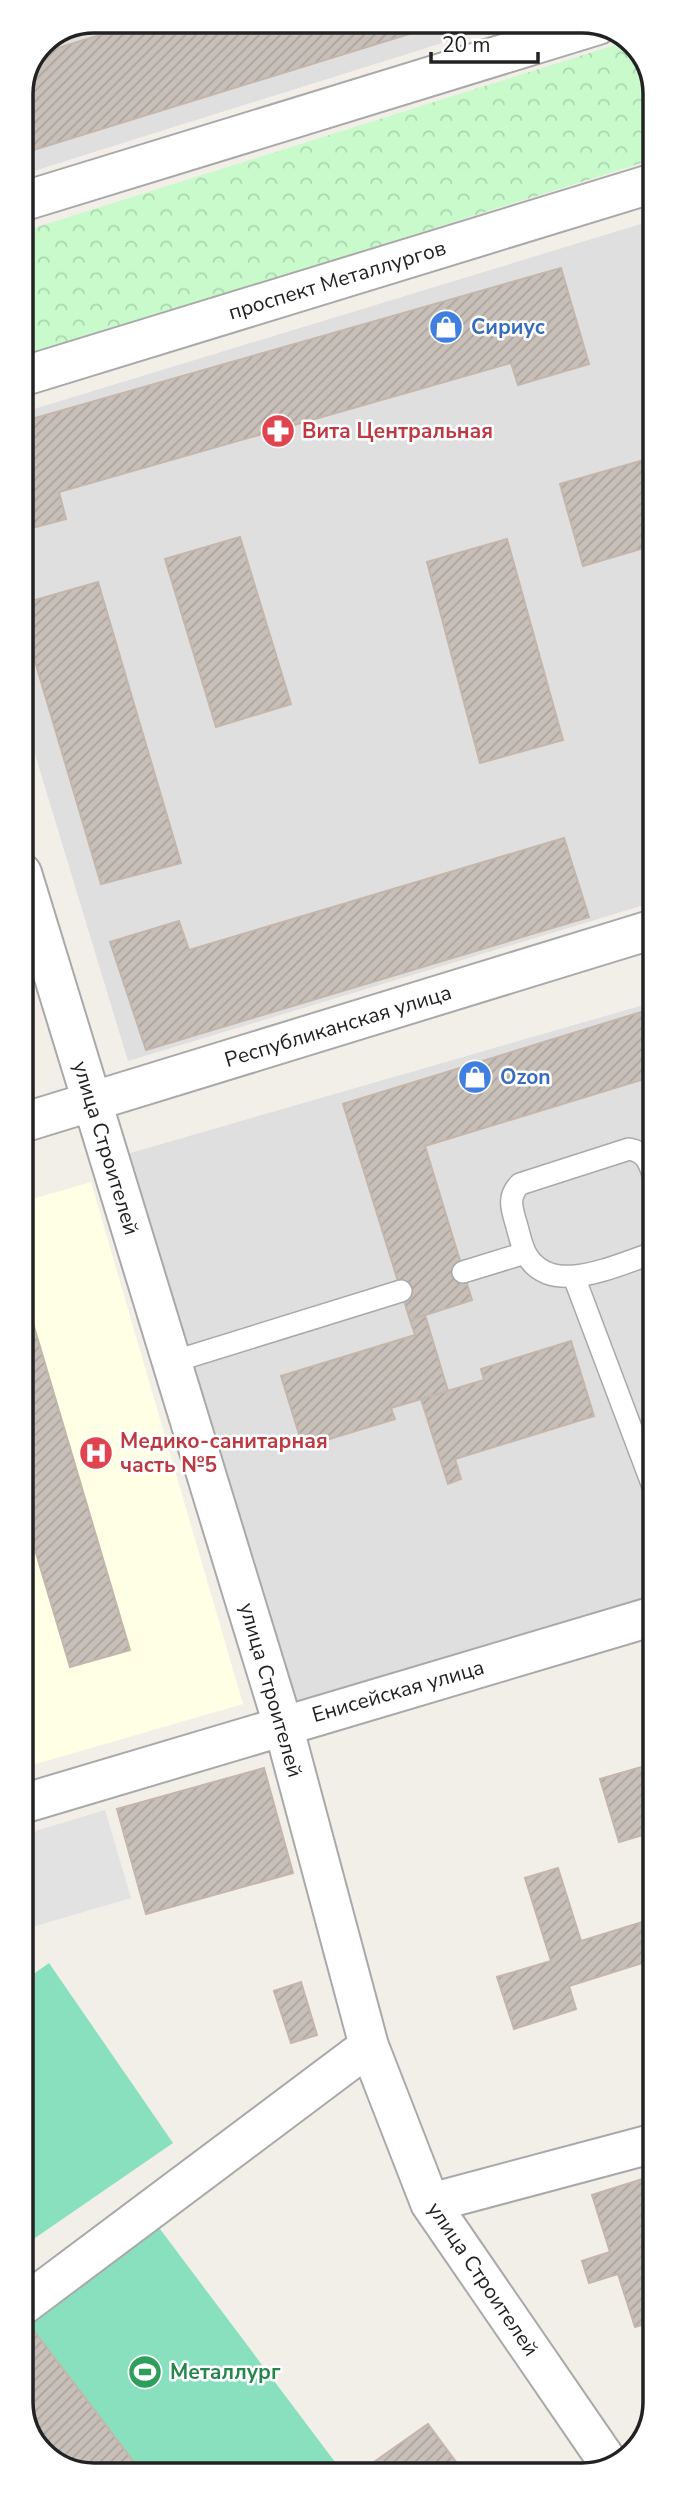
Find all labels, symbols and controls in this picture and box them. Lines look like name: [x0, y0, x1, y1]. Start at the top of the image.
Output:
scale bar: [431, 21, 538, 65]
text: 20 m: [442, 31, 491, 59]
street label: проспект Металлургов: [225, 234, 449, 326]
shop icon: Сириус: [427, 308, 465, 346]
place label: Сириус: [471, 313, 545, 341]
pharmacy icon: Вита Центральная: [259, 412, 297, 450]
place label: Вита Центральная: [302, 417, 493, 445]
street label: Республиканская улица: [221, 978, 455, 1074]
street label: улица Строителей: [66, 1058, 146, 1238]
shop icon: Ozon: [456, 1058, 494, 1096]
place label: Ozon: [500, 1063, 551, 1091]
place label: Медико-санитарная часть №5: [120, 1427, 328, 1479]
hospital icon: Медико-санитарная часть №5: [77, 1434, 115, 1472]
street label: улица Строителей: [233, 1599, 309, 1781]
street label: Енисейская улица: [309, 1653, 487, 1729]
street label: улица Строителей: [421, 2196, 545, 2362]
sports icon: Металлург: [126, 2353, 164, 2391]
place label: Металлург: [170, 2358, 281, 2386]

